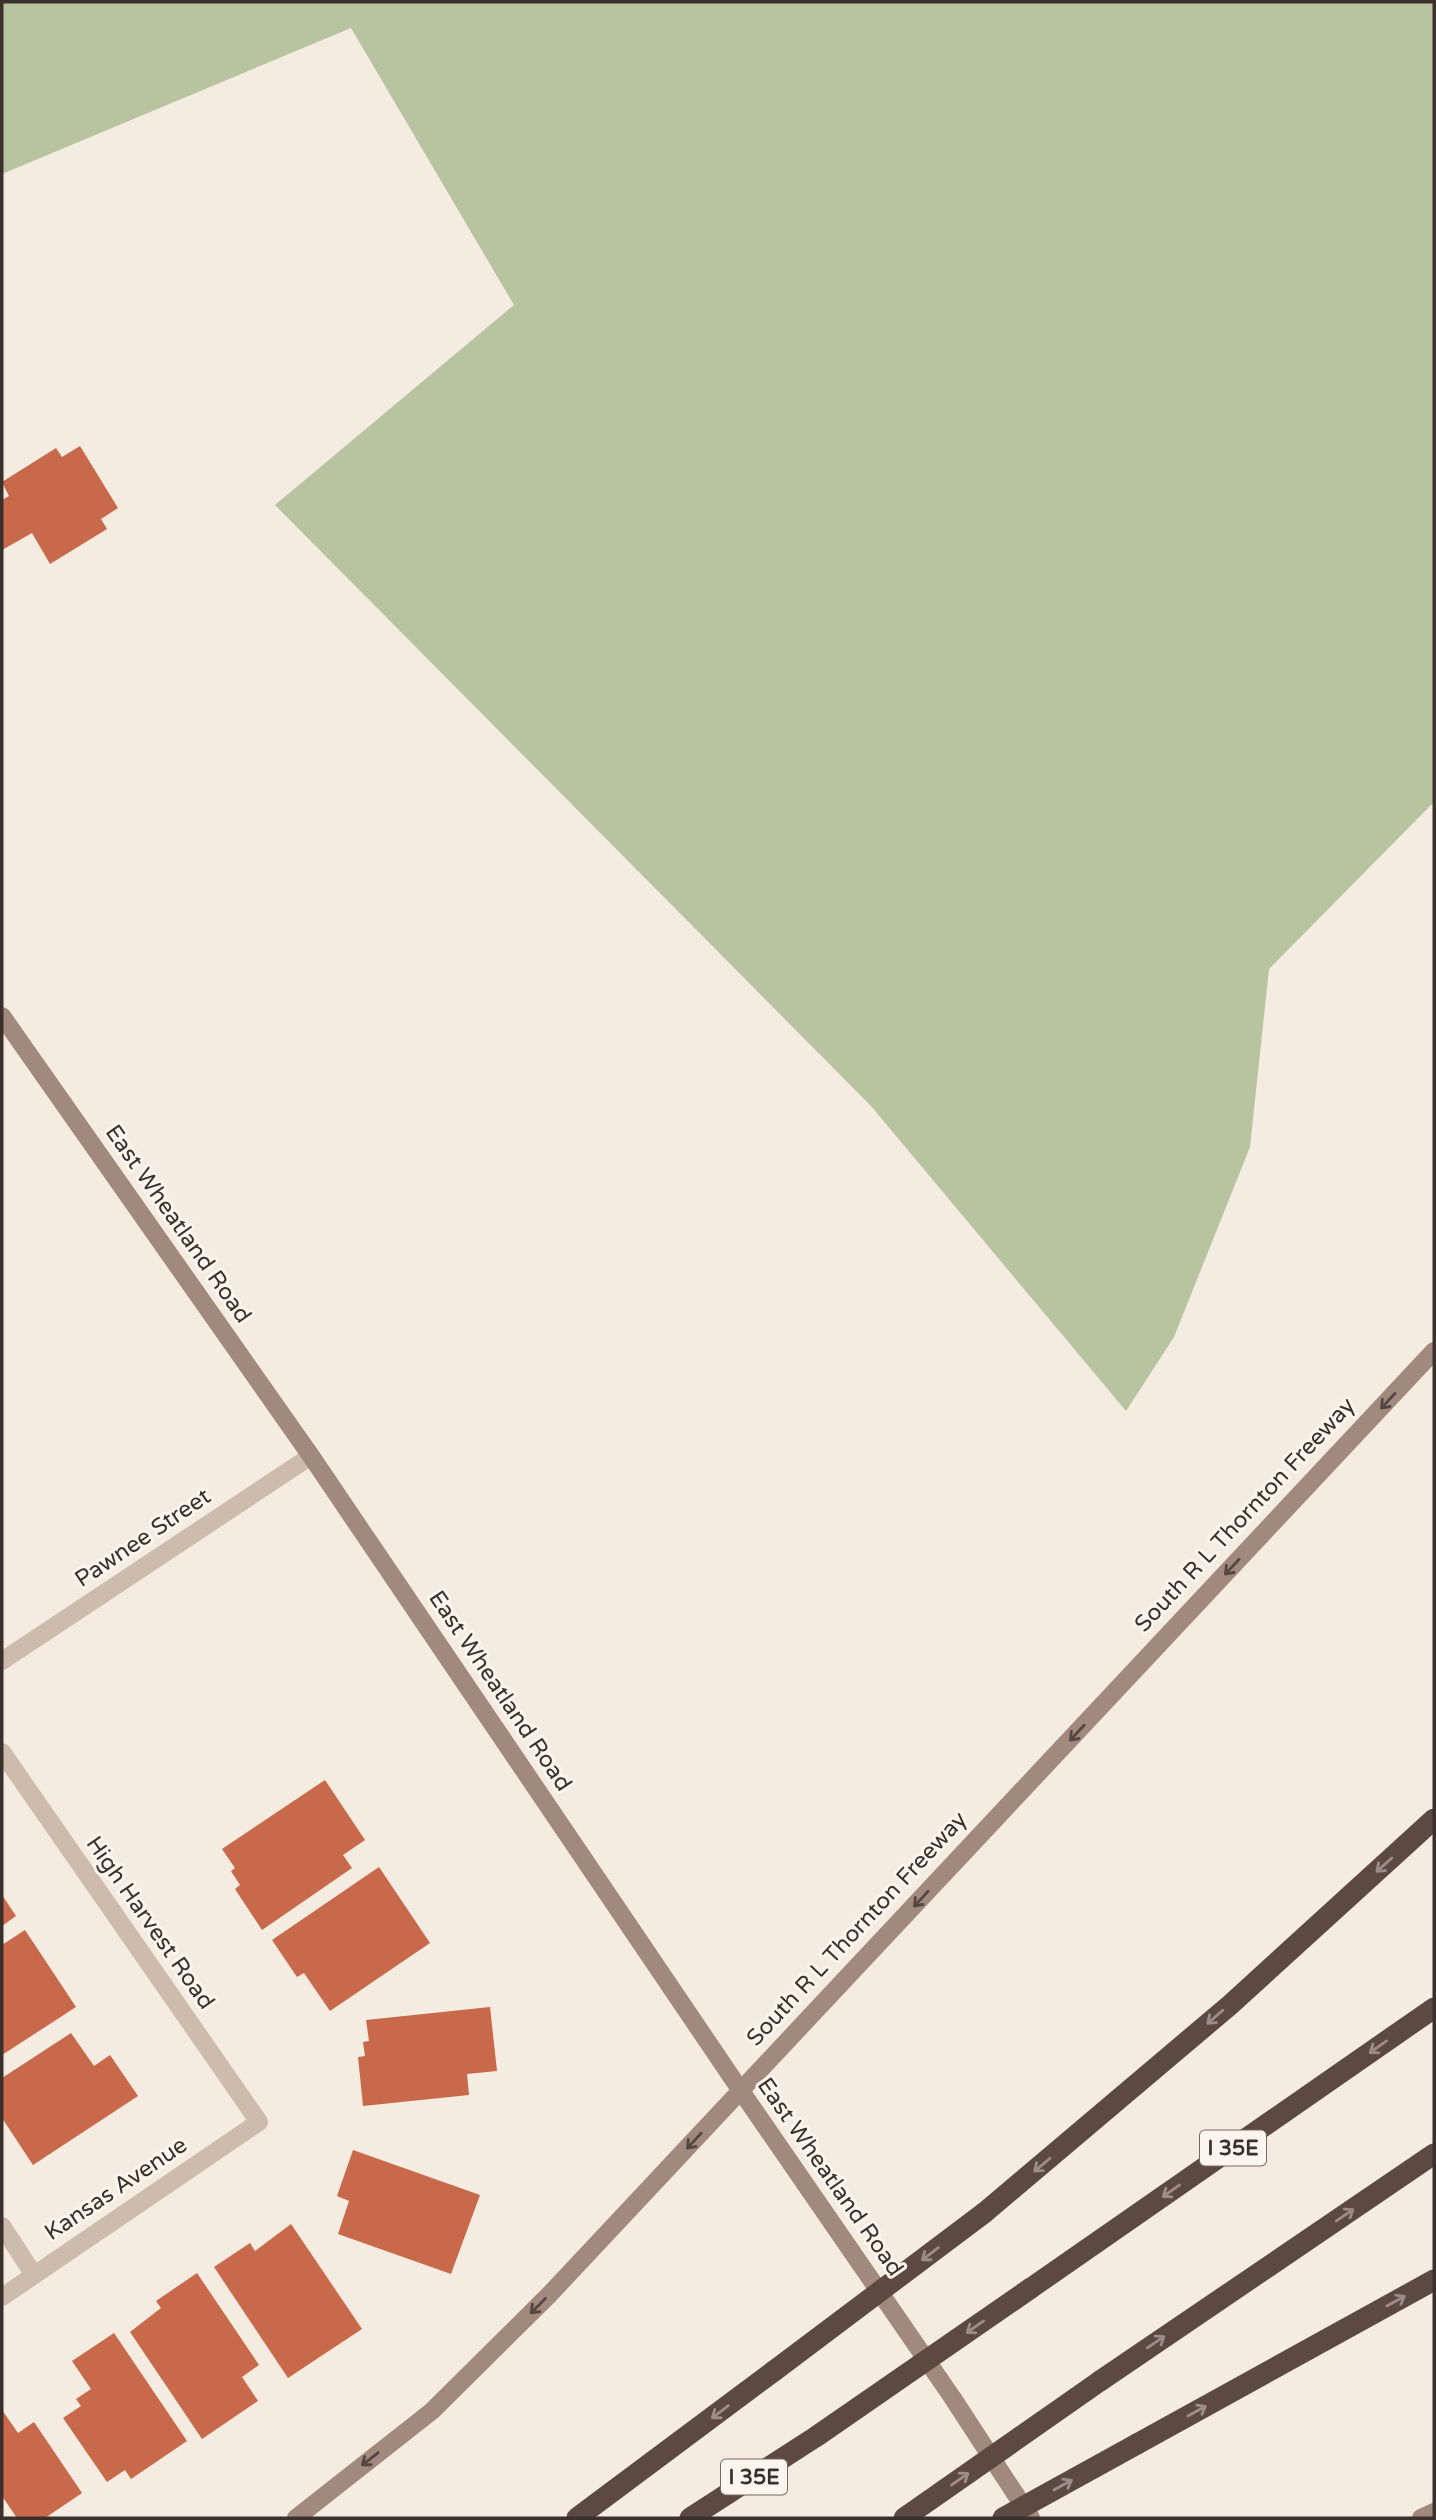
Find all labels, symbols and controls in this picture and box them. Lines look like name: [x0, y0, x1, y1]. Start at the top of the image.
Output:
street label: East Wheatland Road: [99, 1119, 257, 1329]
street label: South R L Thornton Freeway: [1129, 1392, 1361, 1638]
one-way arrow: [1379, 1392, 1396, 1409]
street label: Pawnee Street: [70, 1482, 216, 1594]
one-way arrow: [1224, 1558, 1240, 1576]
street label: East Wheatland Road: [422, 1585, 578, 1797]
one-way arrow: [1068, 1724, 1085, 1741]
street label: South R L Thornton Freeway: [741, 1806, 973, 2052]
street label: High Harvest Road: [80, 1831, 220, 2015]
one-way arrow: [1376, 1856, 1393, 1873]
one-way arrow: [913, 1890, 929, 1908]
one-way arrow: [1206, 2009, 1224, 2025]
one-way arrow: [1369, 2040, 1388, 2054]
street label: East Wheatland Road: [751, 2072, 909, 2282]
road number: I 35E: [1200, 2130, 1266, 2166]
street label: Kansas Avenue: [40, 2131, 192, 2247]
one-way arrow: [686, 2132, 702, 2150]
one-way arrow: [1033, 2157, 1051, 2173]
one-way arrow: [1162, 2184, 1182, 2198]
one-way arrow: [1335, 2208, 1354, 2222]
one-way arrow: [921, 2247, 939, 2262]
one-way arrow: [1385, 2294, 1406, 2307]
one-way arrow: [529, 2297, 546, 2314]
one-way arrow: [966, 2320, 985, 2334]
one-way arrow: [1146, 2335, 1166, 2349]
one-way arrow: [1186, 2404, 1207, 2417]
one-way arrow: [711, 2405, 730, 2420]
one-way arrow: [361, 2452, 380, 2467]
road number: I 35E: [721, 2460, 787, 2494]
one-way arrow: [950, 2472, 969, 2486]
one-way arrow: [1052, 2478, 1073, 2491]

